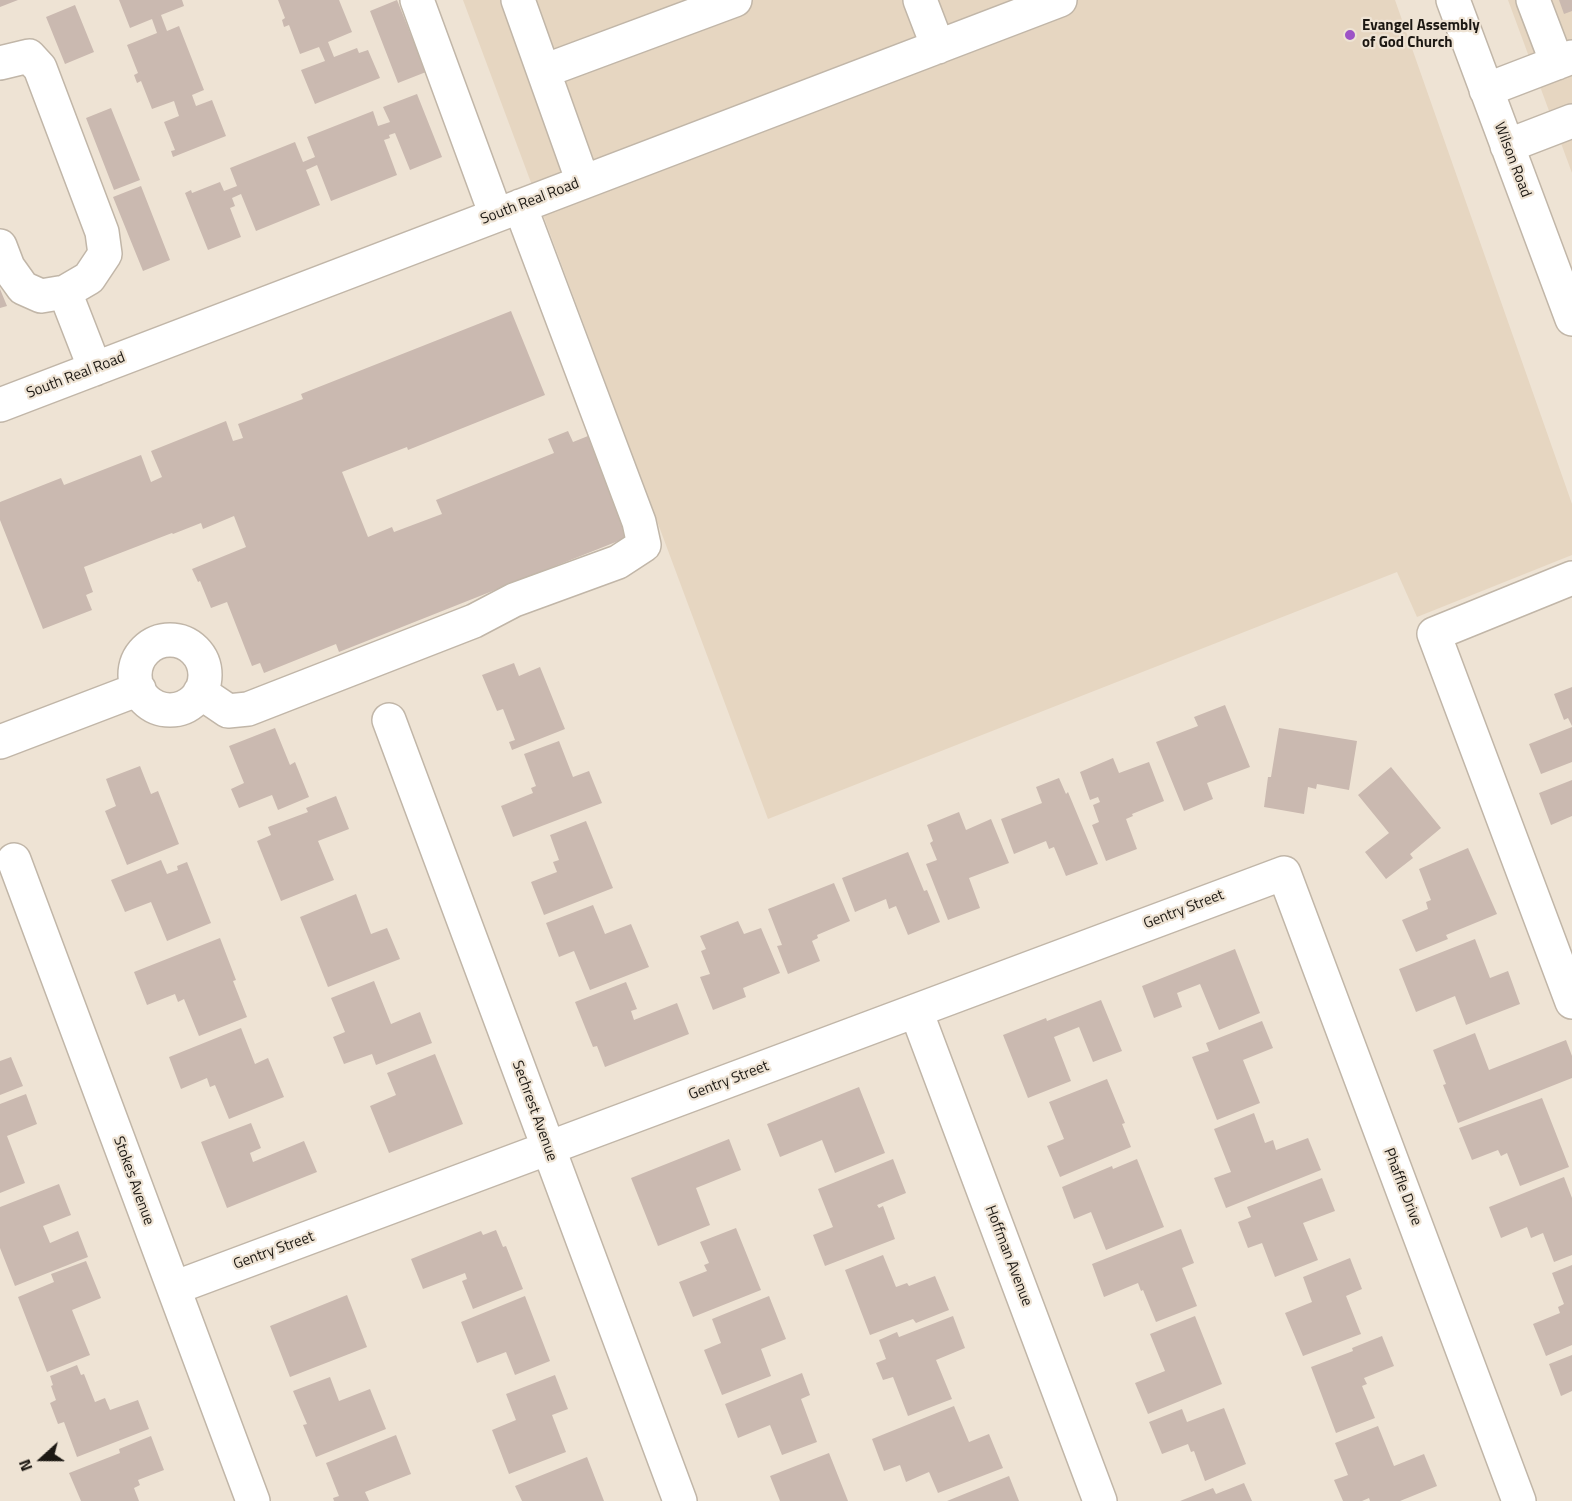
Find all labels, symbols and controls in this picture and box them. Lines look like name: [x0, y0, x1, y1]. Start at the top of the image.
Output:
place label: Evangel Assembly of God Church: [1362, 17, 1480, 52]
marker: Evangel Assembly of God Church: [1343, 28, 1357, 42]
street label: Wilson Road: [1489, 120, 1535, 200]
street label: South Real Road: [478, 175, 582, 229]
street label: South Real Road: [24, 349, 128, 403]
street label: Gentry Street: [1141, 886, 1227, 934]
street label: Gentry Street: [686, 1057, 772, 1105]
street label: Sechrest Avenue: [508, 1058, 560, 1164]
street label: Stokes Avenue: [109, 1134, 157, 1228]
street label: Phaffle Drive: [1379, 1146, 1425, 1228]
street label: Hoffman Avenue: [981, 1203, 1035, 1309]
street label: Gentry Street: [231, 1228, 317, 1274]
north arrow: [12, 1429, 72, 1489]
text: N: [12, 1456, 38, 1475]

